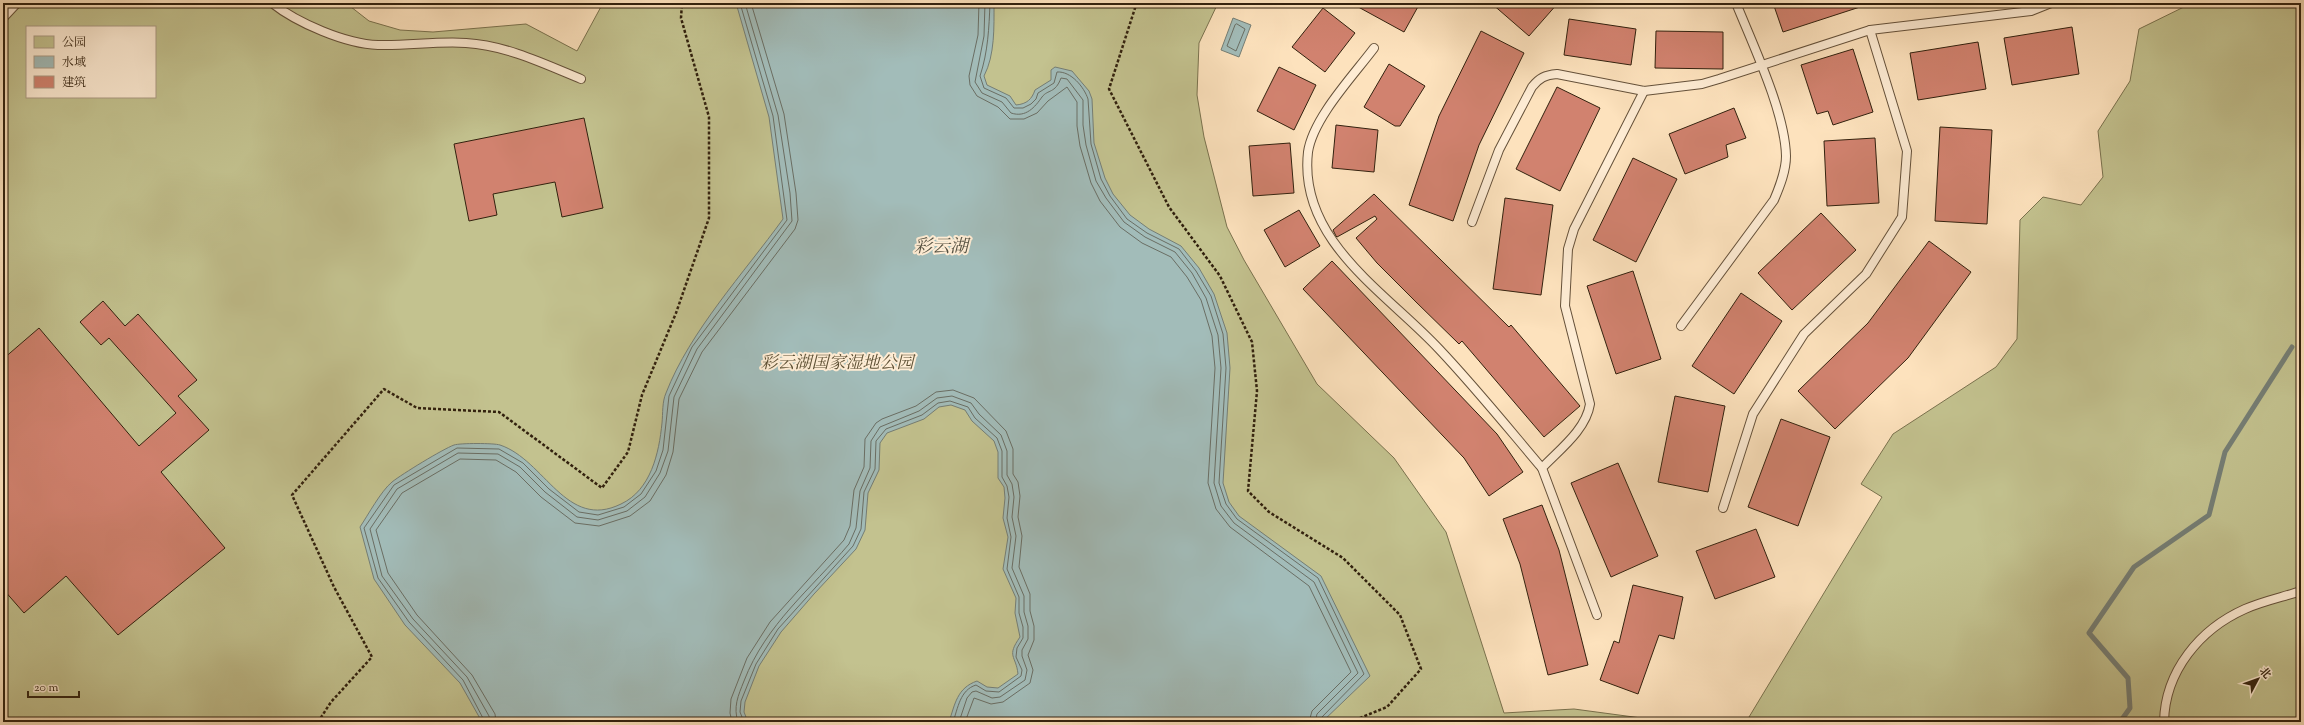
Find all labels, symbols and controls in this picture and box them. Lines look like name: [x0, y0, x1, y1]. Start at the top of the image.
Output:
legend: [26, 26, 156, 98]
text: 公园: [62, 34, 86, 52]
text: 水域: [62, 54, 86, 72]
text: 建筑: [62, 74, 86, 92]
water label: 彩云湖: [914, 235, 971, 261]
park label: 彩云湖国家湿地公园: [761, 352, 916, 376]
north arrow: [2238, 659, 2278, 699]
text: 北: [2255, 664, 2274, 682]
scale bar: [28, 673, 79, 699]
text: 20 m: [34, 679, 59, 697]

